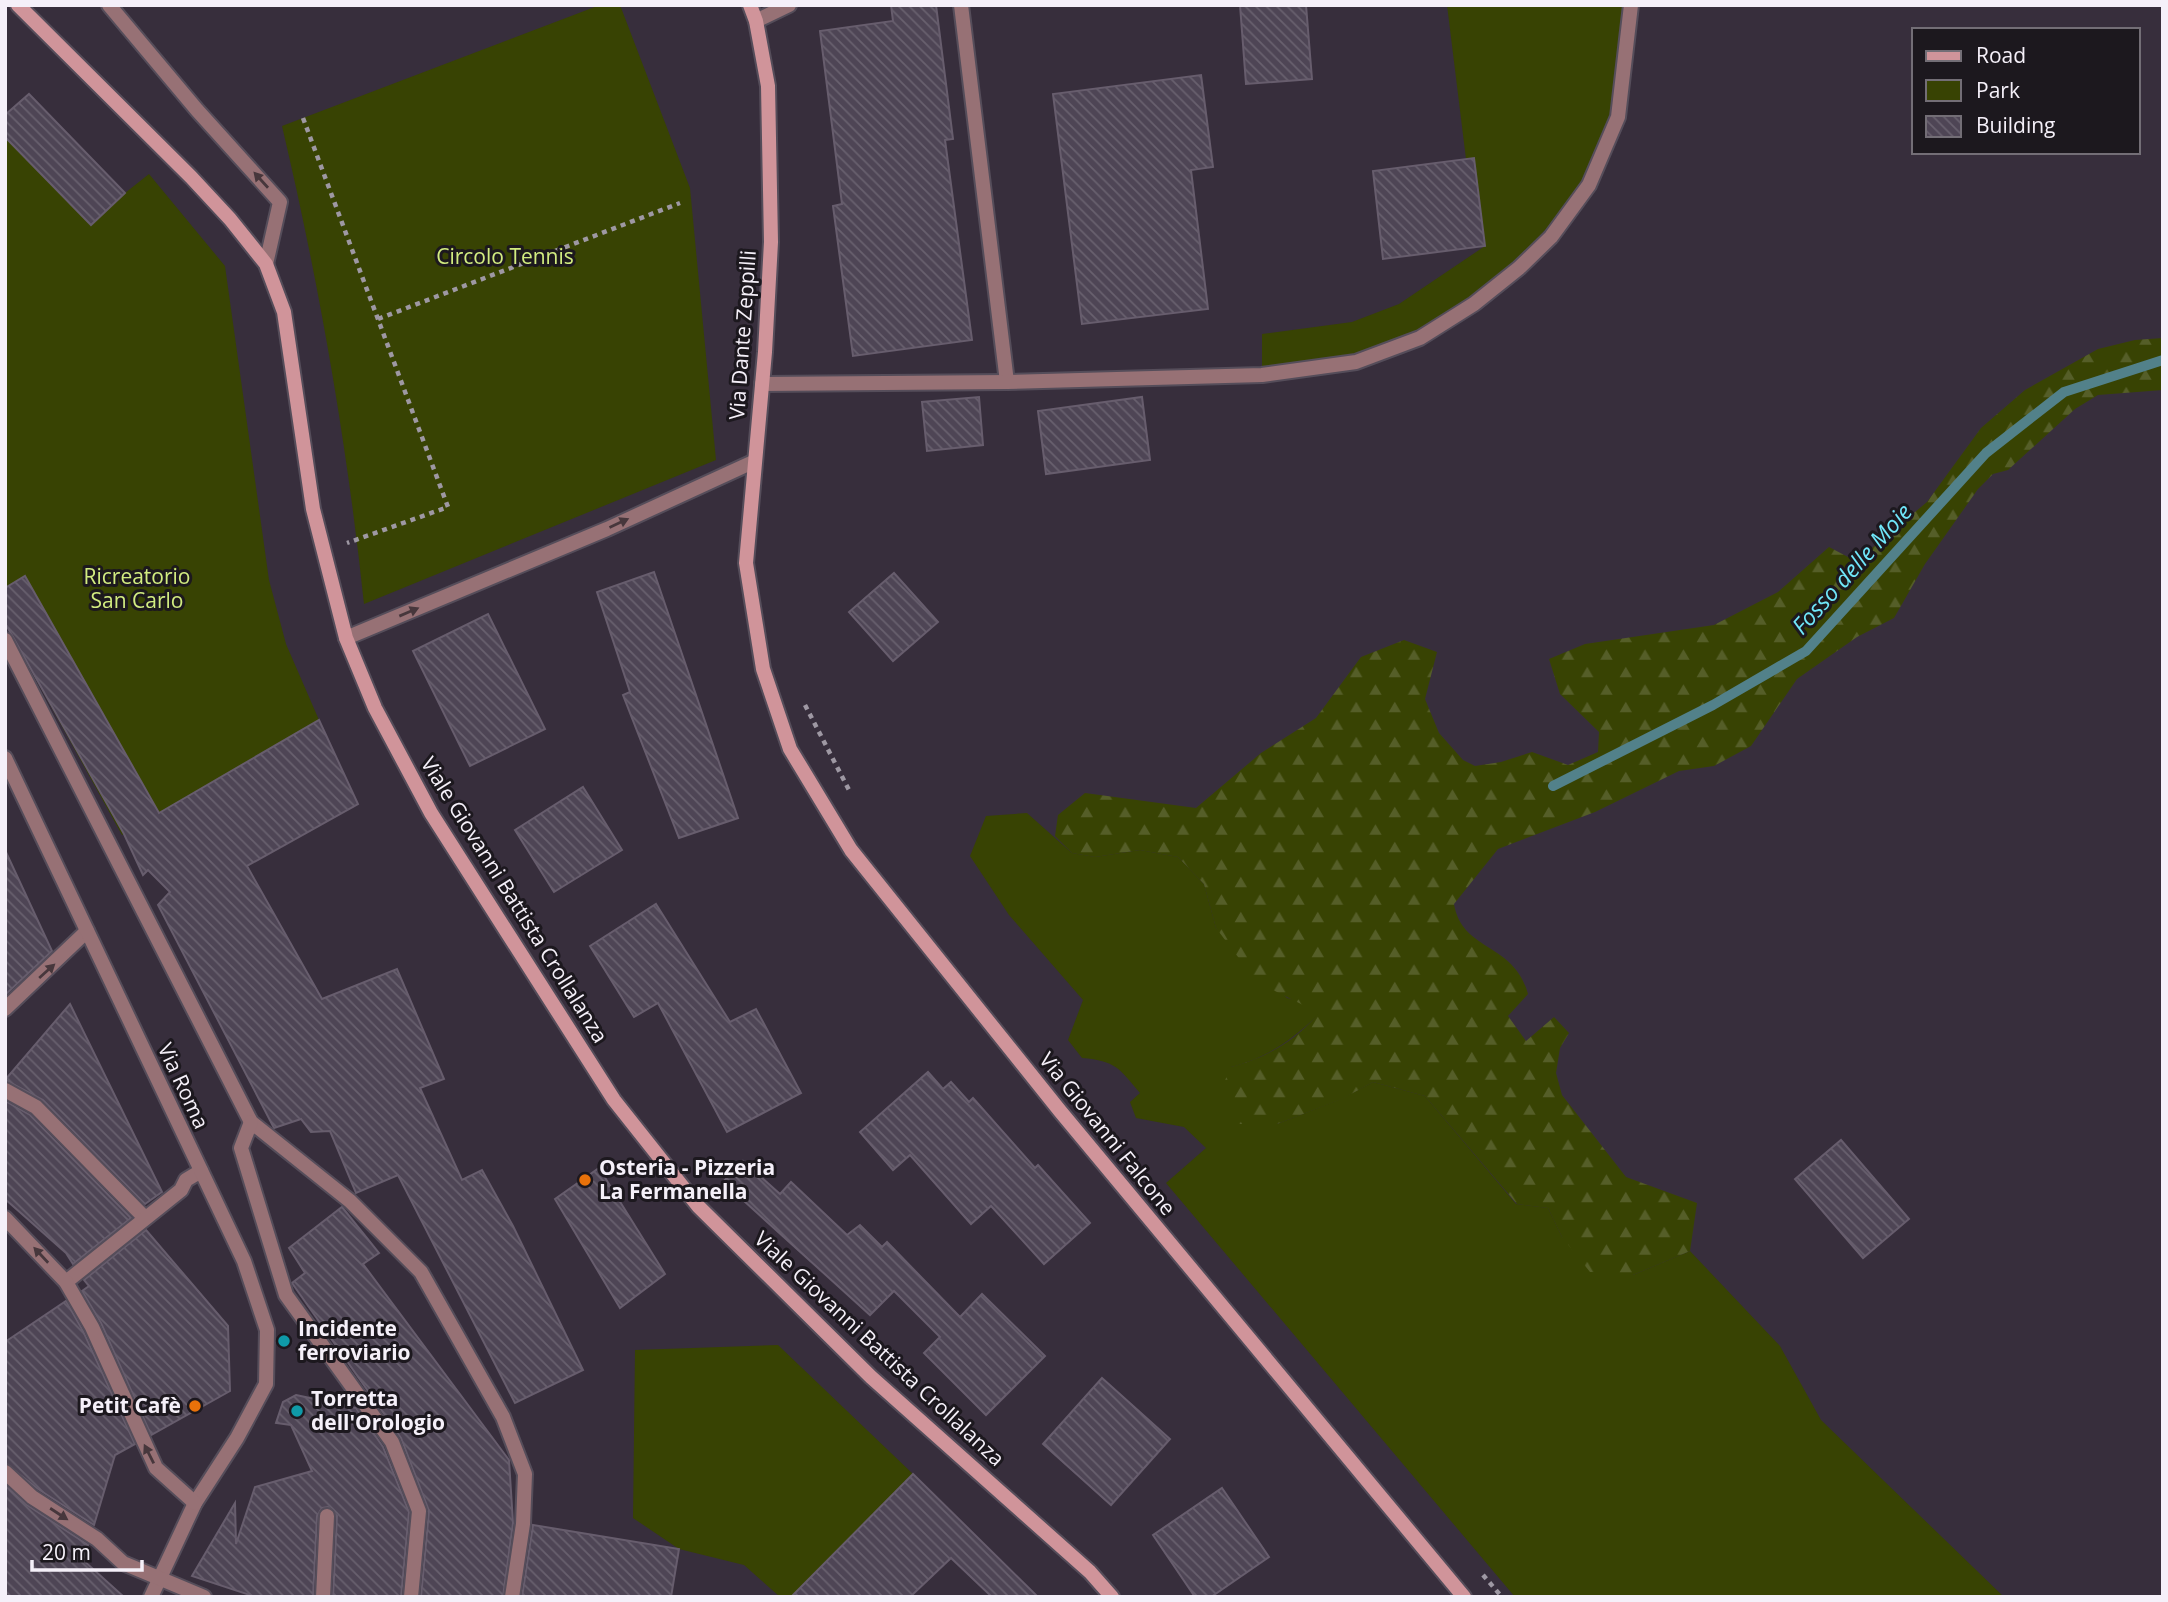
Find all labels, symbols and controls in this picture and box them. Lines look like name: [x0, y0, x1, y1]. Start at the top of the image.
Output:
legend: [1912, 28, 2140, 154]
text: Road: [1976, 41, 2026, 69]
text: Park: [1976, 76, 2020, 104]
text: Building: [1976, 111, 2055, 139]
one-way arrow: [253, 172, 269, 189]
park label: Circolo Tennis: [436, 242, 574, 270]
street label: Via Dante Zeppilli: [722, 249, 762, 421]
water label: Fosso delle Moie: [1784, 496, 1919, 641]
one-way arrow: [609, 518, 629, 529]
park label: Ricreatorio San Carlo: [84, 562, 191, 614]
one-way arrow: [399, 606, 419, 618]
street label: Viale Giovanni Battista Crollalanza: [415, 751, 615, 1048]
one-way arrow: [38, 963, 56, 979]
street label: Via Roma: [152, 1038, 216, 1133]
street label: Via Giovanni Falcone: [1033, 1046, 1182, 1221]
place label: Osteria - Pizzeria La Fermanella: [599, 1153, 775, 1205]
marker: Osteria - Pizzeria La Fermanella: [577, 1172, 593, 1188]
street label: Viale Giovanni Battista Crollalanza: [749, 1225, 1011, 1472]
one-way arrow: [33, 1247, 49, 1264]
place label: Incidente ferroviario: [298, 1314, 411, 1366]
marker: Incidente ferroviario: [276, 1333, 292, 1349]
place label: Torretta dell'Orologio: [311, 1384, 445, 1436]
place label: Petit Cafè: [79, 1391, 181, 1419]
marker: Petit Cafè: [187, 1398, 203, 1414]
marker: Torretta dell'Orologio: [289, 1403, 305, 1419]
one-way arrow: [143, 1444, 154, 1464]
one-way arrow: [49, 1507, 68, 1520]
scale bar: [32, 1528, 142, 1572]
text: 20 m: [42, 1538, 91, 1566]

